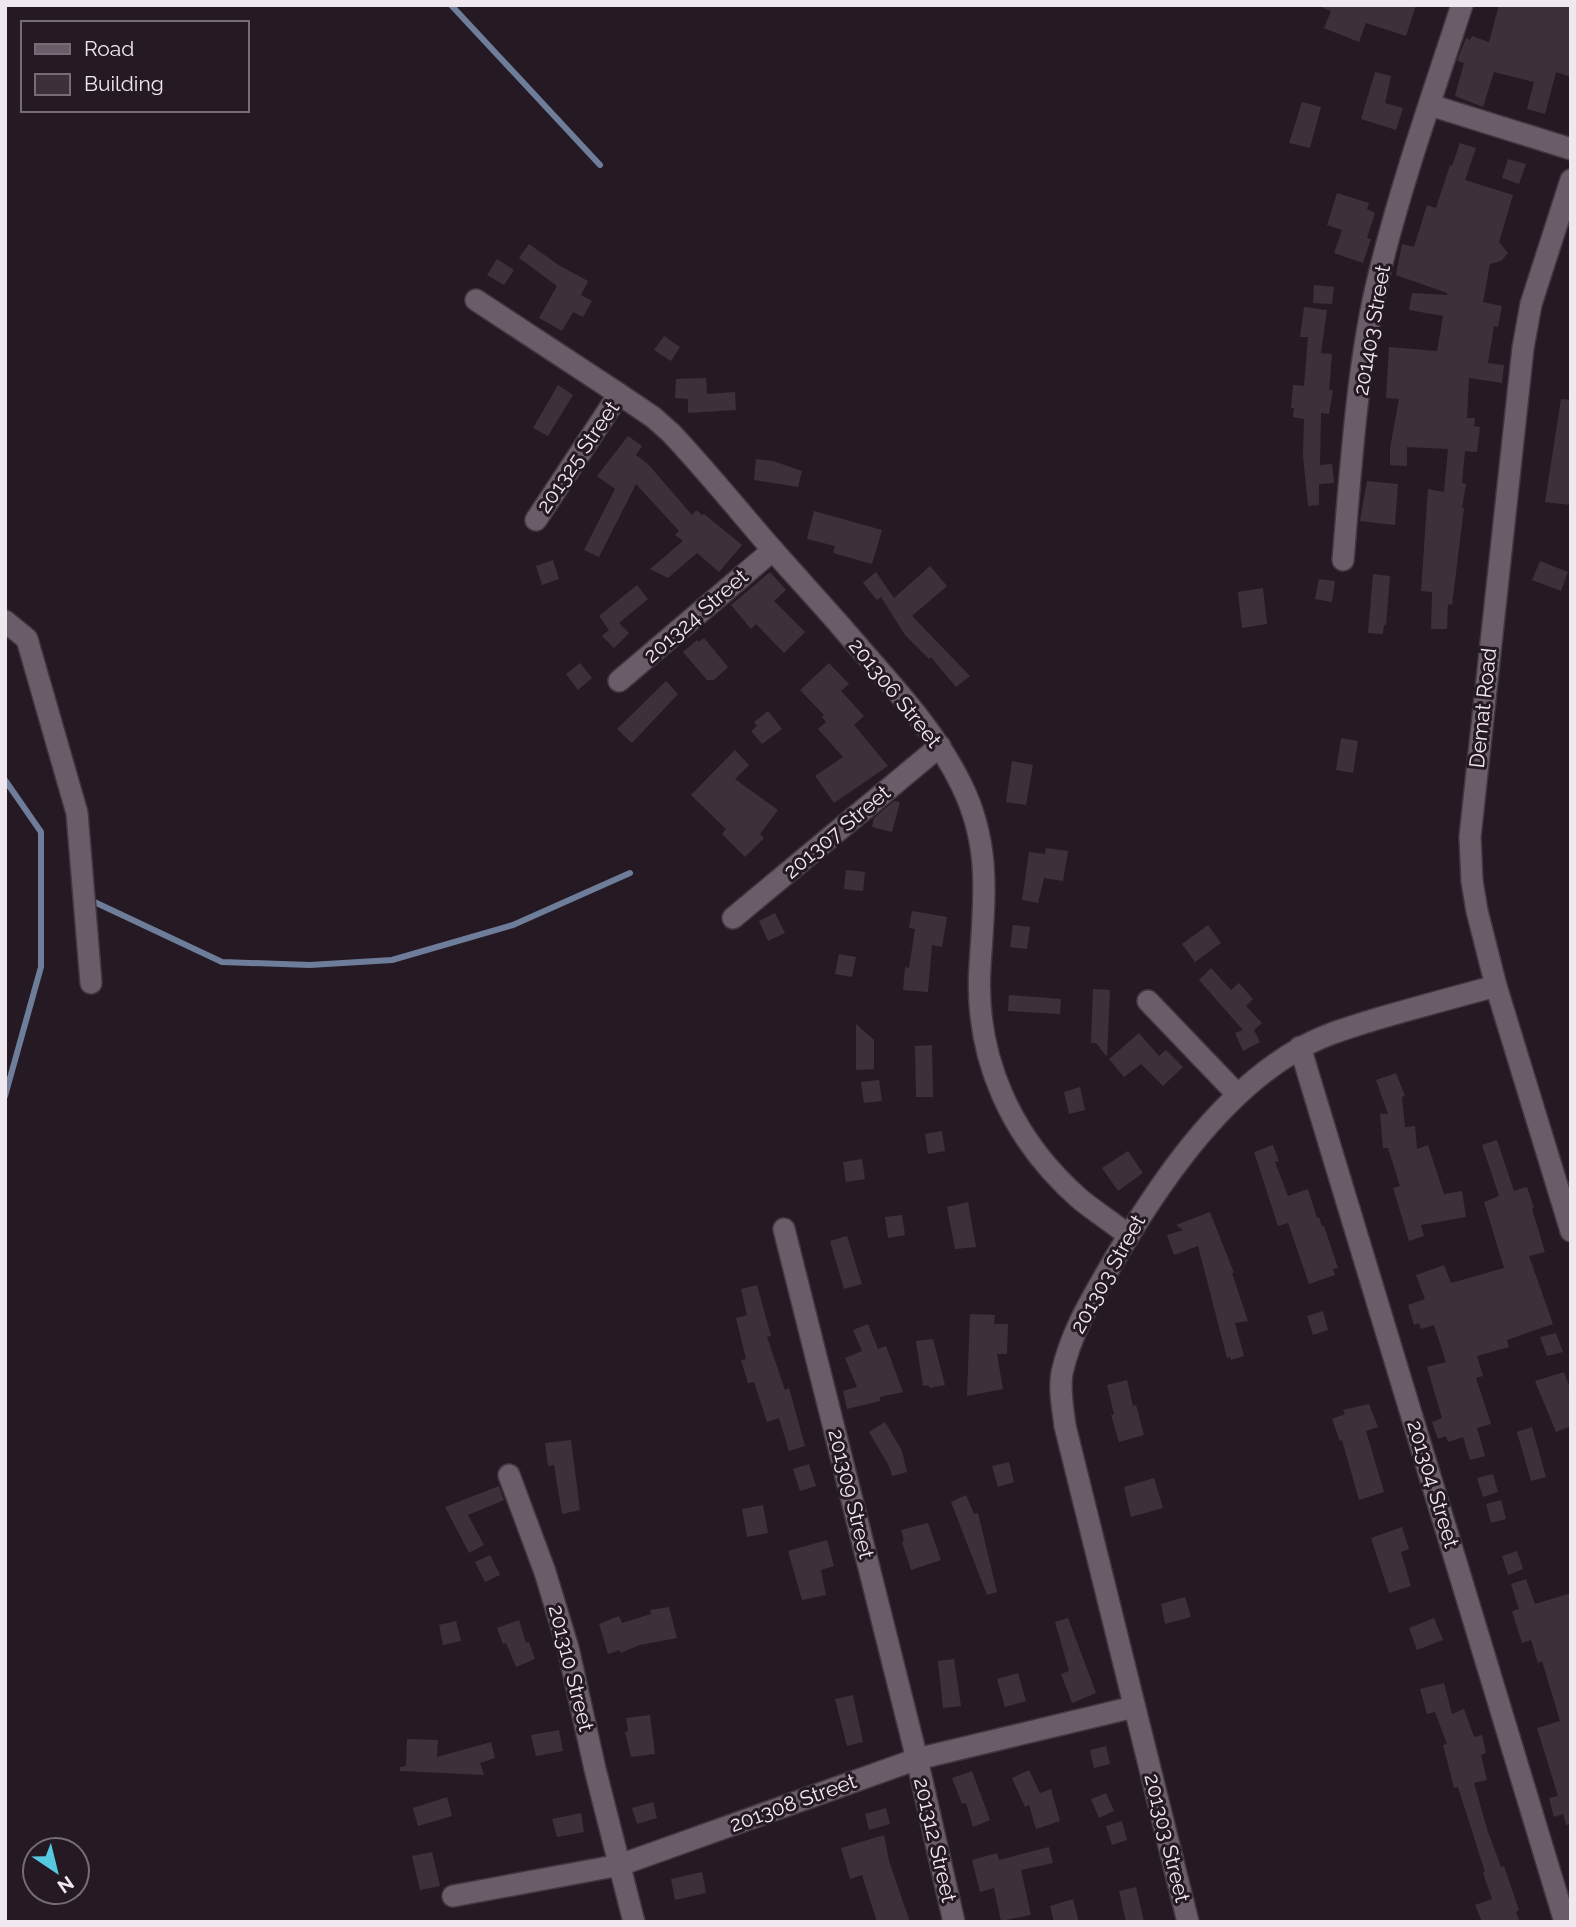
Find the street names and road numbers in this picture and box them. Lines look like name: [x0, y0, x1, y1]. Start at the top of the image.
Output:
street label: 201403 Street: [1348, 263, 1395, 397]
street label: 201325 Street: [531, 396, 624, 518]
street label: 201324 Street: [638, 564, 753, 668]
street label: 201306 Street: [844, 633, 947, 752]
street label: Demat Road: [1464, 647, 1501, 769]
street label: 201307 Street: [778, 780, 895, 883]
street label: 201303 Street: [1065, 1210, 1150, 1337]
street label: 201304 Street: [1402, 1417, 1465, 1551]
street label: 201309 Street: [823, 1426, 880, 1561]
street label: 201310 Street: [544, 1602, 599, 1734]
street label: 201308 Street: [726, 1768, 860, 1837]
street label: 201303 Street: [1139, 1771, 1196, 1905]
street label: 201312 Street: [909, 1775, 962, 1905]

